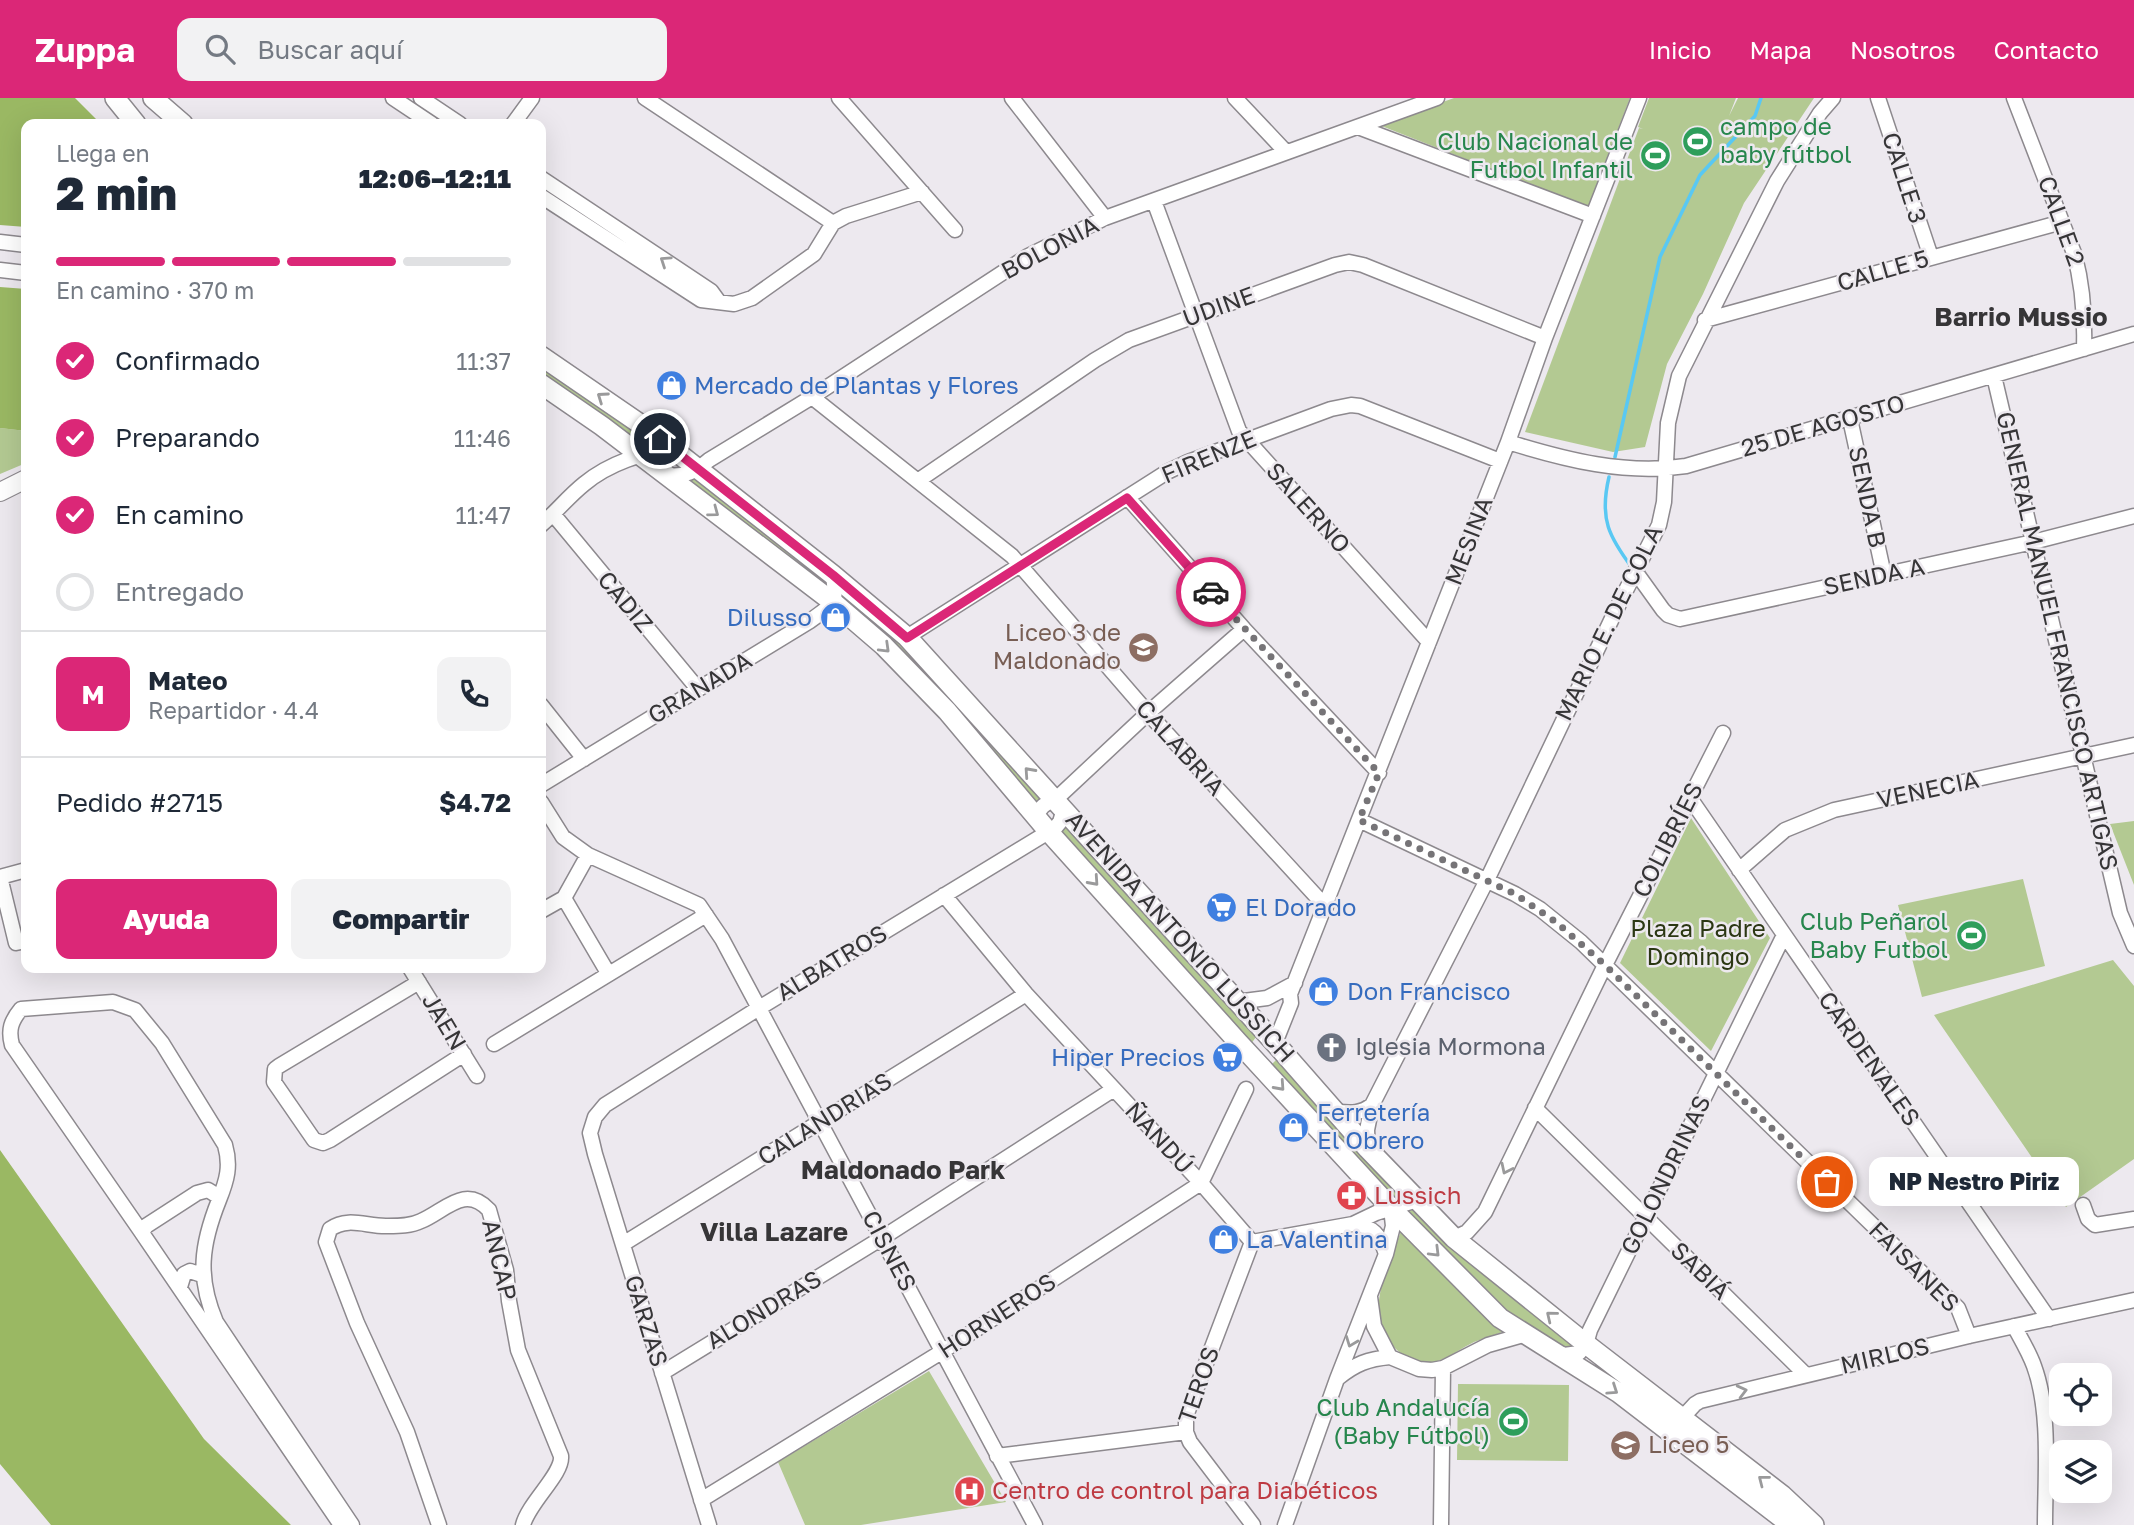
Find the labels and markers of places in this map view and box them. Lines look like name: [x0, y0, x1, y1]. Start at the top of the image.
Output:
place label: campo de baby fútbol: [1720, 111, 1852, 168]
sports icon: campo de baby fútbol: [1680, 124, 1714, 158]
place label: Club Nacional de Futbol Infantil: [1437, 126, 1633, 183]
sports icon: Club Nacional de Futbol Infantil: [1639, 139, 1673, 173]
shop icon: Mercado de Plantas y Flores: [654, 369, 688, 403]
place label: Mercado de Plantas y Flores: [694, 370, 1019, 399]
pin: [630, 409, 690, 469]
shop icon: Dilusso: [818, 601, 852, 635]
place label: Dilusso: [727, 602, 812, 631]
place label: Liceo 3 de Maldonado: [993, 617, 1121, 674]
school or university icon: Liceo 3 de Maldonado: [1127, 630, 1161, 664]
supermarket icon: El Dorado: [1205, 891, 1239, 925]
place label: El Dorado: [1245, 892, 1356, 921]
place label: Club Peñarol Baby Futbol: [1800, 906, 1948, 963]
sports icon: Club Peñarol Baby Futbol: [1954, 919, 1988, 953]
shop icon: Don Francisco: [1307, 975, 1341, 1009]
place label: Don Francisco: [1347, 976, 1510, 1005]
church icon: Iglesia Mormona: [1315, 1030, 1349, 1064]
place label: Iglesia Mormona: [1355, 1031, 1546, 1060]
supermarket icon: Hiper Precios: [1211, 1041, 1245, 1075]
place label: Hiper Precios: [1051, 1042, 1205, 1071]
place label: Ferretería El Obrero: [1317, 1097, 1430, 1154]
shop icon: Ferretería El Obrero: [1277, 1110, 1311, 1144]
pin: [1797, 1152, 1857, 1212]
callout: NP Nestro Piriz: [1869, 1158, 2079, 1206]
pharmacy icon: Lussich: [1334, 1179, 1368, 1213]
place label: Lussich: [1374, 1180, 1461, 1209]
shop icon: La Valentina: [1206, 1223, 1240, 1257]
place label: La Valentina: [1246, 1224, 1388, 1253]
place label: Club Andalucía (Baby Fútbol): [1316, 1392, 1490, 1449]
sports icon: Club Andalucía (Baby Fútbol): [1496, 1405, 1530, 1439]
school or university icon: Liceo 5: [1608, 1428, 1642, 1462]
place label: Liceo 5: [1648, 1429, 1729, 1458]
hospital icon: Centro de control para Diabéticos: [952, 1474, 986, 1508]
place label: Centro de control para Diabéticos: [992, 1475, 1378, 1504]

